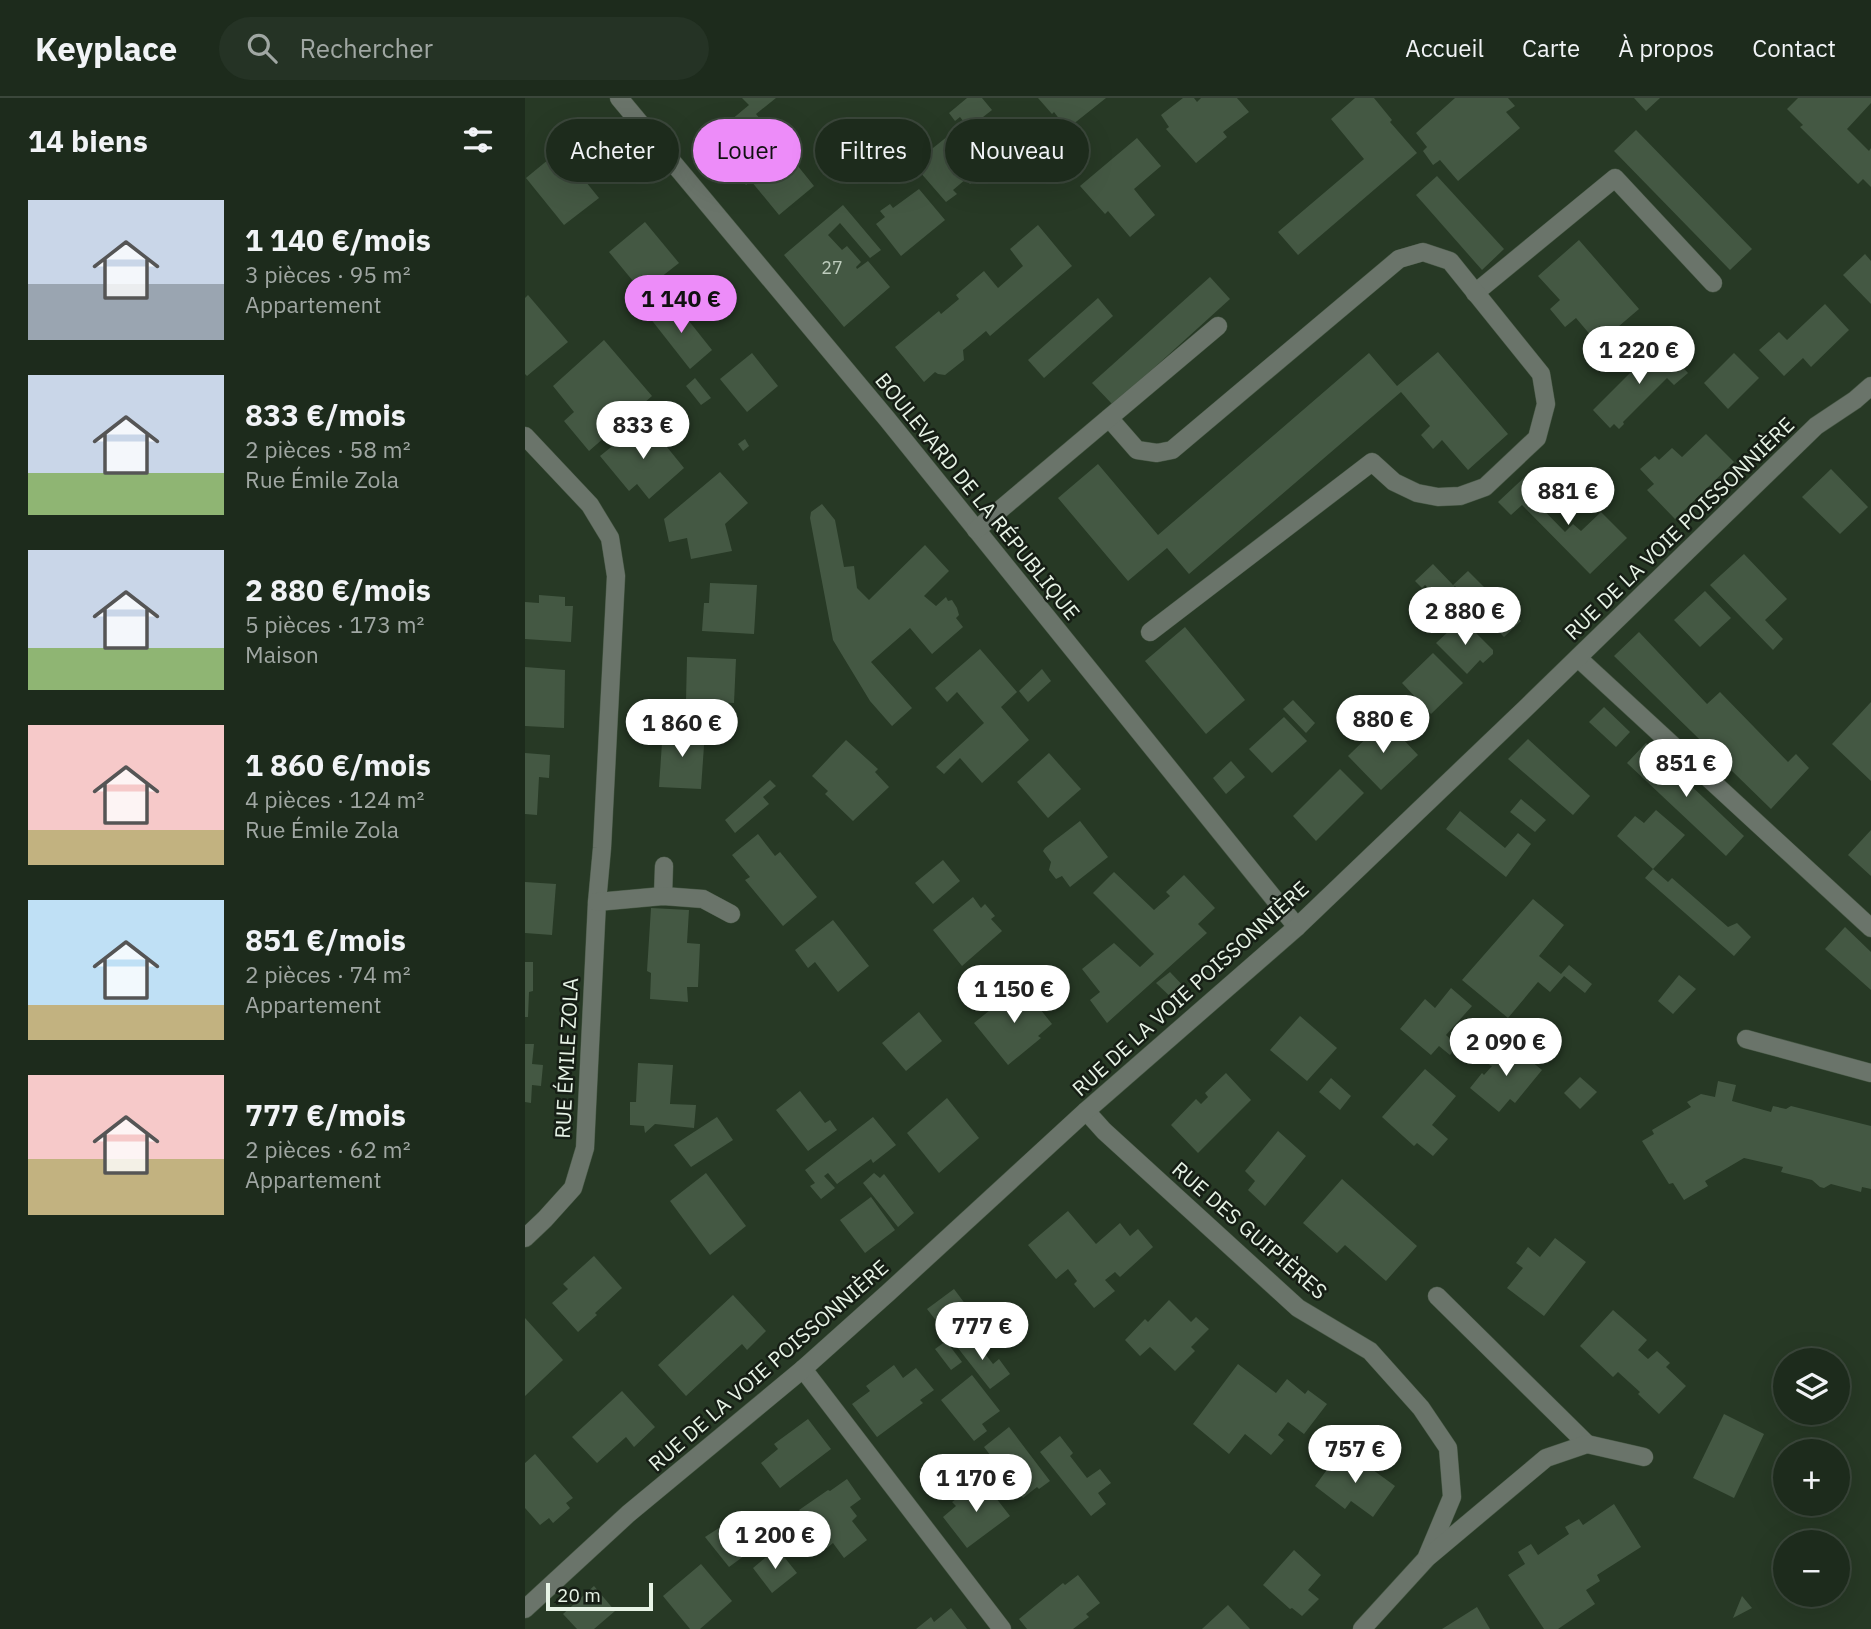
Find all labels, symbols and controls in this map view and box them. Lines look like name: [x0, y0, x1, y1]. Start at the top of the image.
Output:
search box: [219, 17, 709, 80]
text: Keyplace: [35, 27, 177, 70]
icon: search: [243, 29, 281, 67]
text: Rechercher: [299, 31, 433, 65]
text: Accueil: [1405, 32, 1484, 64]
text: Carte: [1522, 32, 1580, 64]
text: À propos: [1618, 32, 1714, 64]
text: Contact: [1752, 32, 1836, 64]
chip: Acheter: [546, 119, 679, 182]
chip: Louer: [693, 119, 801, 182]
chip: Filtres: [815, 119, 931, 182]
chip: Nouveau: [945, 119, 1089, 182]
text: 14 biens: [28, 121, 148, 160]
icon: filters: [459, 121, 497, 159]
text: 1 140 €/mois: [245, 220, 431, 259]
icon: home: [84, 228, 168, 312]
house number: 27: [821, 256, 843, 279]
text: 3 pièces · 95 m²: [245, 259, 411, 289]
pin: 1 140 €: [616, 275, 746, 335]
text: 1 140 €: [641, 283, 721, 313]
text: Appartement: [245, 289, 382, 319]
pin: 1 220 €: [1574, 327, 1704, 386]
text: 1 220 €: [1599, 334, 1679, 364]
street label: BOULEVARD DE LA RÉPUBLIQUE: [869, 367, 1087, 625]
text: 833 €/mois: [245, 395, 406, 434]
pin: 833 €: [594, 402, 692, 461]
icon: home: [84, 403, 168, 487]
text: 833 €: [612, 409, 674, 439]
street label: RUE DE LA VOIE POISSONNIÈRE: [1558, 410, 1800, 646]
text: 2 pièces · 58 m²: [245, 434, 411, 464]
text: Rue Émile Zola: [245, 464, 399, 494]
pin: 881 €: [1519, 468, 1617, 527]
text: 881 €: [1537, 475, 1599, 505]
text: 2 880 €/mois: [245, 570, 431, 609]
icon: home: [84, 578, 168, 662]
pin: 2 880 €: [1400, 588, 1530, 647]
text: 2 880 €: [1425, 595, 1505, 625]
text: 5 pièces · 173 m²: [245, 609, 424, 639]
text: Maison: [245, 639, 319, 669]
pin: 880 €: [1334, 696, 1432, 755]
pin: 1 860 €: [617, 700, 747, 759]
text: 880 €: [1352, 703, 1414, 733]
text: 1 860 €: [642, 707, 722, 737]
pin: 851 €: [1637, 740, 1735, 799]
text: 1 860 €/mois: [245, 745, 431, 784]
text: 851 €: [1655, 747, 1717, 777]
icon: home: [84, 753, 168, 837]
text: 4 pièces · 124 m²: [245, 784, 424, 814]
text: Rue Émile Zola: [245, 814, 399, 844]
street label: RUE DE LA VOIE POISSONNIÈRE: [1066, 874, 1314, 1102]
text: 851 €/mois: [245, 920, 406, 959]
icon: home: [84, 928, 168, 1012]
text: 2 pièces · 74 m²: [245, 959, 411, 989]
pin: 1 150 €: [949, 965, 1079, 1025]
text: 1 150 €: [974, 973, 1054, 1003]
street label: RUE ÉMILE ZOLA: [548, 977, 584, 1139]
text: Appartement: [245, 989, 382, 1019]
pin: 2 090 €: [1441, 1018, 1571, 1078]
text: 2 090 €: [1466, 1026, 1546, 1056]
text: 777 €/mois: [245, 1095, 406, 1134]
icon: home: [84, 1103, 168, 1187]
text: 2 pièces · 62 m²: [245, 1134, 411, 1164]
street label: RUE DES GUIPIÈRES: [1167, 1155, 1333, 1305]
text: Appartement: [245, 1164, 382, 1194]
street label: RUE DE LA VOIE POISSONNIÈRE: [642, 1253, 894, 1477]
pin: 777 €: [933, 1302, 1031, 1362]
text: 777 €: [951, 1310, 1013, 1340]
map controls: [1773, 1348, 1850, 1607]
button: layers: [1773, 1348, 1850, 1425]
pin: 757 €: [1306, 1426, 1404, 1485]
text: 757 €: [1324, 1433, 1386, 1463]
button: +: [1773, 1439, 1850, 1516]
pin: 1 170 €: [911, 1454, 1041, 1514]
text: 1 170 €: [936, 1462, 1016, 1492]
pin: 1 200 €: [710, 1512, 840, 1571]
text: 1 200 €: [735, 1519, 815, 1549]
button: −: [1773, 1530, 1850, 1607]
scale bar: [546, 1580, 653, 1612]
text: 20 m: [557, 1583, 601, 1607]

